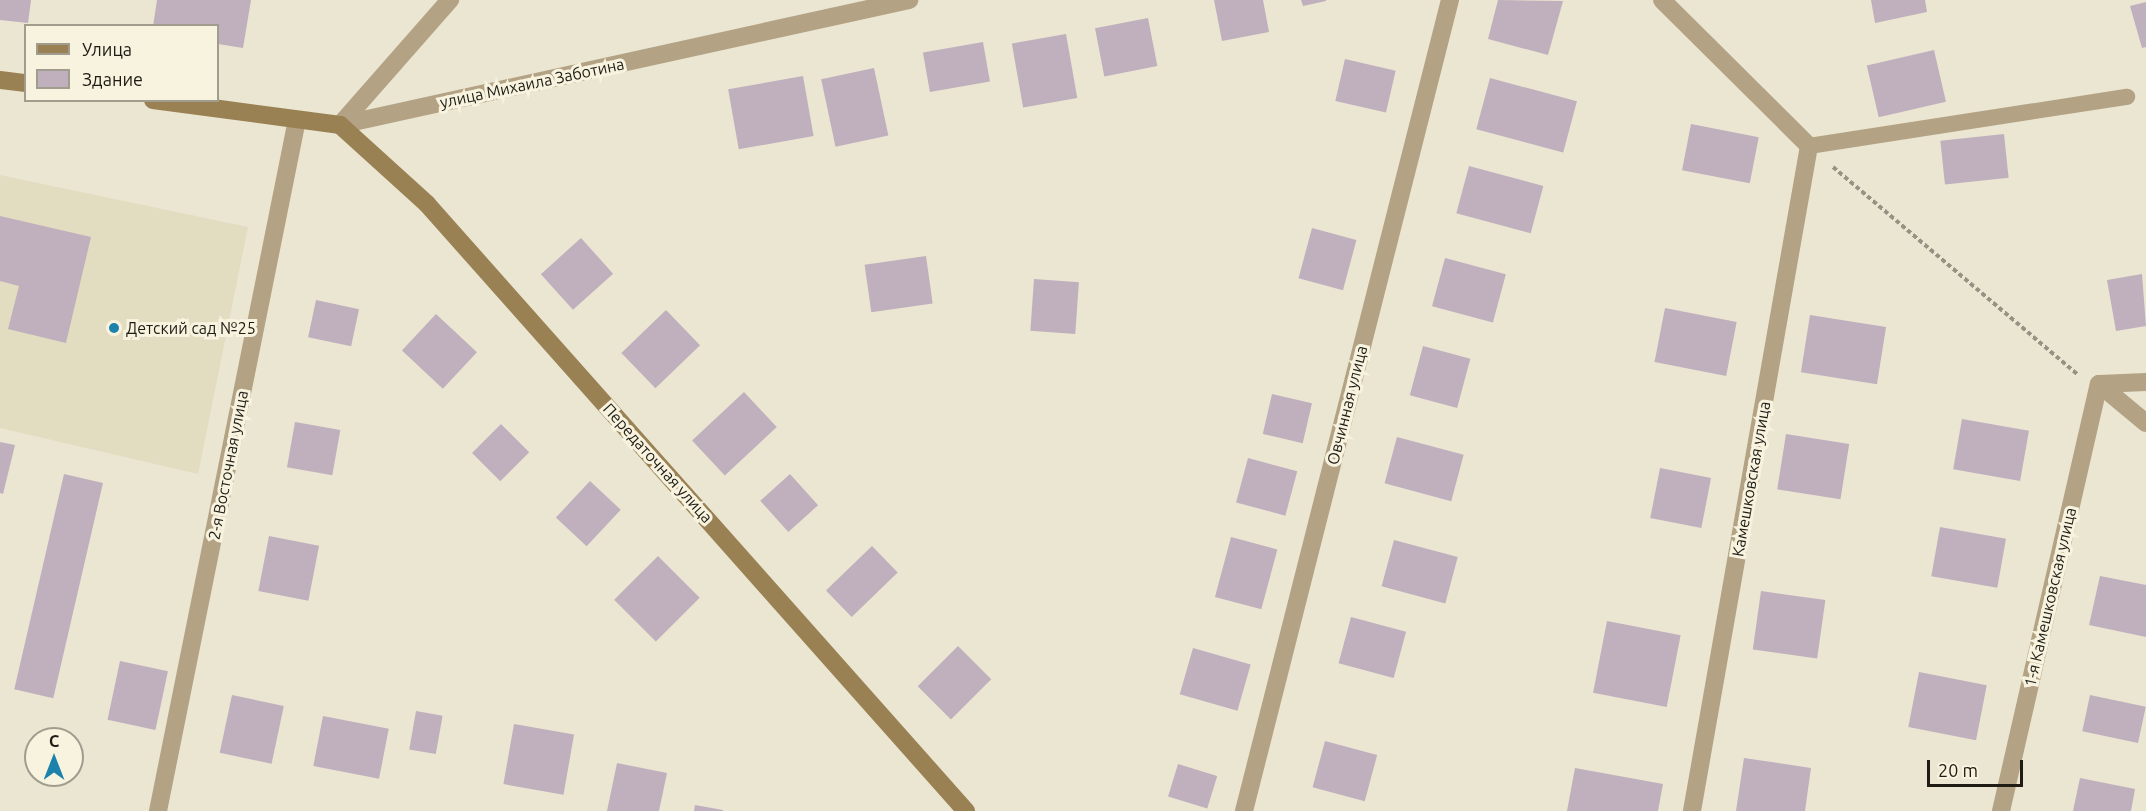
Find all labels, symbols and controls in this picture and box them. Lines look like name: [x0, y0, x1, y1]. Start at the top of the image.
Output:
legend: [24, 24, 219, 102]
text: Улица: [82, 39, 132, 59]
street label: улица Михаила Заботина: [438, 54, 626, 112]
text: Здание: [82, 69, 143, 89]
place label: Детский сад №25: [126, 318, 256, 338]
marker: Детский сад №25: [107, 321, 121, 335]
street label: Овчинная улица: [1323, 343, 1371, 467]
street label: 2-я Восточная улица: [204, 389, 252, 541]
street label: Передаточная улица: [599, 399, 717, 527]
street label: Камешковская улица: [1728, 400, 1774, 558]
street label: 1-я Камешковская улица: [2020, 505, 2080, 689]
north arrow: [24, 727, 84, 787]
text: С: [49, 732, 59, 750]
scale bar: [1930, 748, 2026, 786]
text: 20 m: [1938, 760, 1978, 780]

